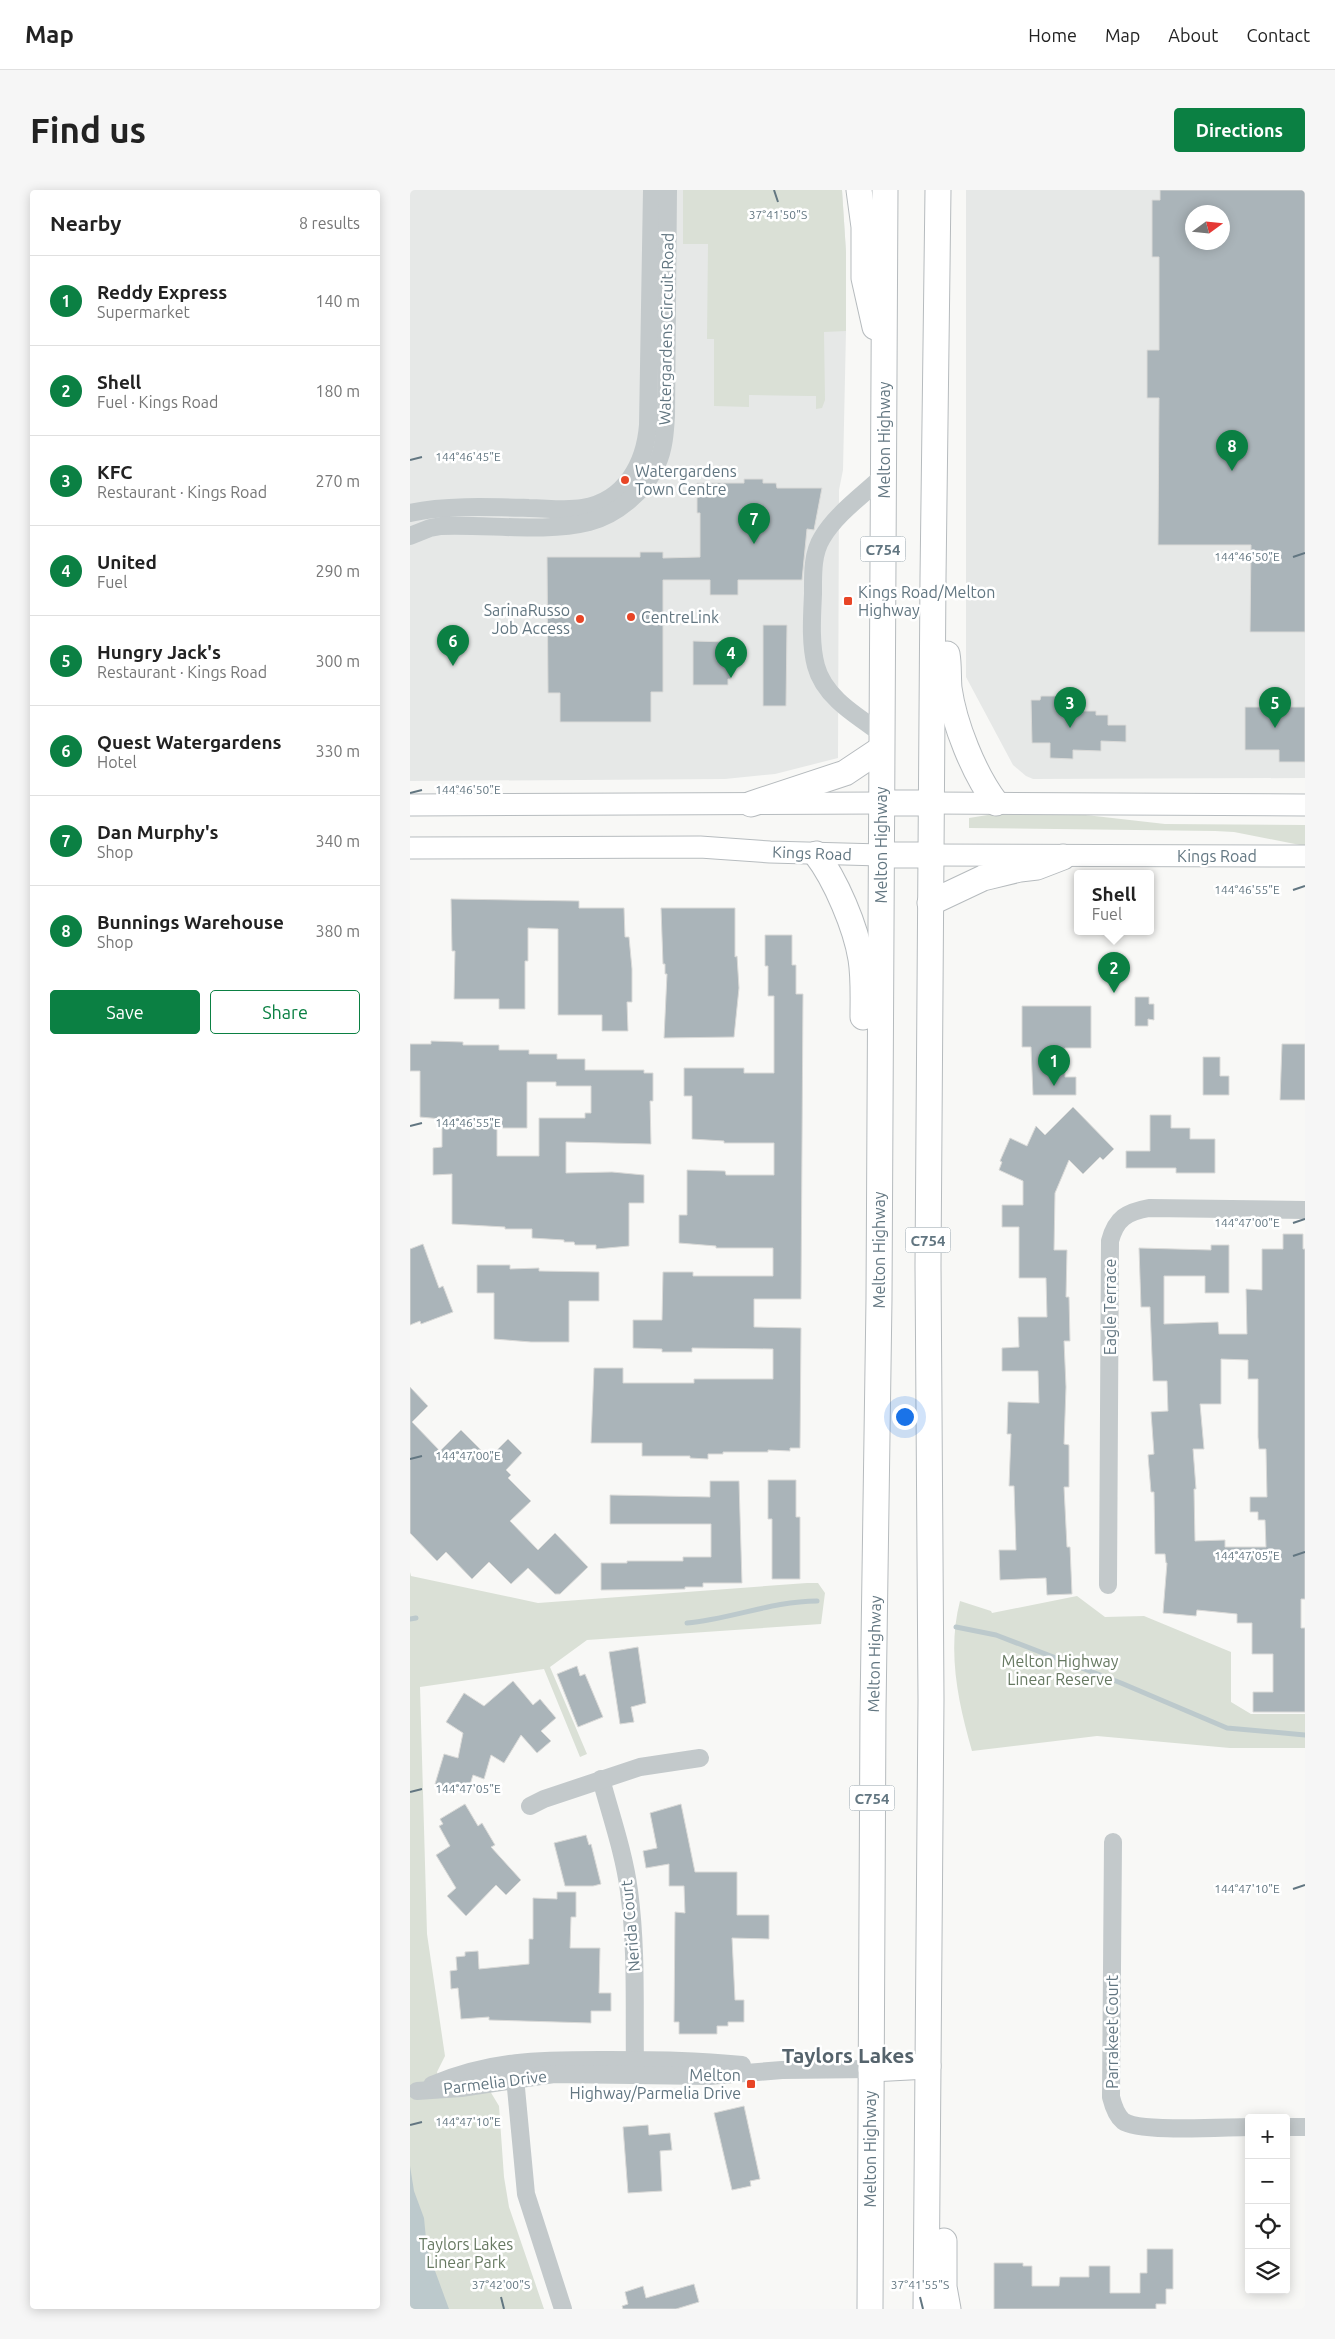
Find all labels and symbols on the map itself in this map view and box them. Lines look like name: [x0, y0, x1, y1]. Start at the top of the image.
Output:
north arrow: [1185, 205, 1230, 250]
text: 37°41'50"S: [749, 208, 807, 221]
street label: Watergardens Circuit Road: [655, 233, 677, 425]
street label: Melton Highway: [875, 381, 893, 499]
pin: 8: [1216, 430, 1248, 471]
text: 144°46'45"E: [435, 450, 501, 463]
place label: Watergardens Town Centre: [635, 462, 737, 498]
marker: Watergardens Town Centre: [619, 474, 631, 486]
pin: 7: [738, 503, 770, 544]
road number: C754: [860, 536, 906, 562]
text: 144°46'50"E: [1214, 550, 1280, 563]
place label: Kings Road/Melton Highway: [858, 583, 995, 619]
marker: Kings Road/Melton Highway: [842, 595, 854, 607]
place label: SarinaRusso Job Access: [484, 601, 570, 637]
place label: CentreLink: [641, 608, 719, 626]
marker: CentreLink: [625, 611, 637, 623]
marker: SarinaRusso Job Access: [574, 613, 586, 625]
pin: 6: [437, 625, 469, 666]
pin: 4: [715, 637, 747, 678]
pin: 3: [1054, 687, 1086, 728]
pin: 5: [1259, 687, 1291, 728]
text: 144°46'50"E: [435, 783, 501, 796]
street label: Melton Highway: [872, 786, 890, 904]
street label: Kings Road: [772, 843, 852, 863]
street label: Kings Road: [1177, 847, 1257, 865]
text: 144°46'55"E: [1214, 883, 1280, 896]
pin: 2: [1098, 952, 1130, 993]
pin: 1: [1038, 1045, 1070, 1086]
text: 144°46'55"E: [435, 1116, 501, 1129]
street label: Melton Highway: [870, 1191, 888, 1309]
text: 144°47'00"E: [1214, 1216, 1280, 1229]
road number: C754: [906, 1228, 950, 1252]
street label: Eagle Terrace: [1101, 1259, 1119, 1355]
your location: [892, 1404, 918, 1430]
text: 144°47'00"E: [435, 1449, 501, 1462]
text: 144°47'05"E: [1214, 1549, 1280, 1562]
street label: Melton Highway: [864, 1595, 884, 1713]
park label: Melton Highway Linear Reserve: [1001, 1652, 1119, 1688]
text: 144°47'05"E: [435, 1782, 501, 1795]
road number: C754: [850, 1786, 894, 1810]
street label: Nerida Court: [617, 1879, 643, 1973]
text: 144°47'10"E: [1214, 1882, 1280, 1895]
street label: Parrakeet Court: [1103, 1974, 1121, 2089]
district label: Taylors Lakes: [782, 2043, 914, 2067]
place label: Melton Highway/Parmelia Drive: [570, 2066, 741, 2102]
street label: Parmelia Drive: [442, 2067, 548, 2097]
marker: Melton Highway/Parmelia Drive: [745, 2078, 757, 2090]
street label: Melton Highway: [861, 2090, 879, 2208]
text: 144°47'10"E: [435, 2115, 501, 2128]
park label: Taylors Lakes Linear Park: [419, 2235, 513, 2271]
text: 37°42'00"S: [472, 2278, 530, 2291]
text: 37°41'55"S: [891, 2278, 949, 2291]

